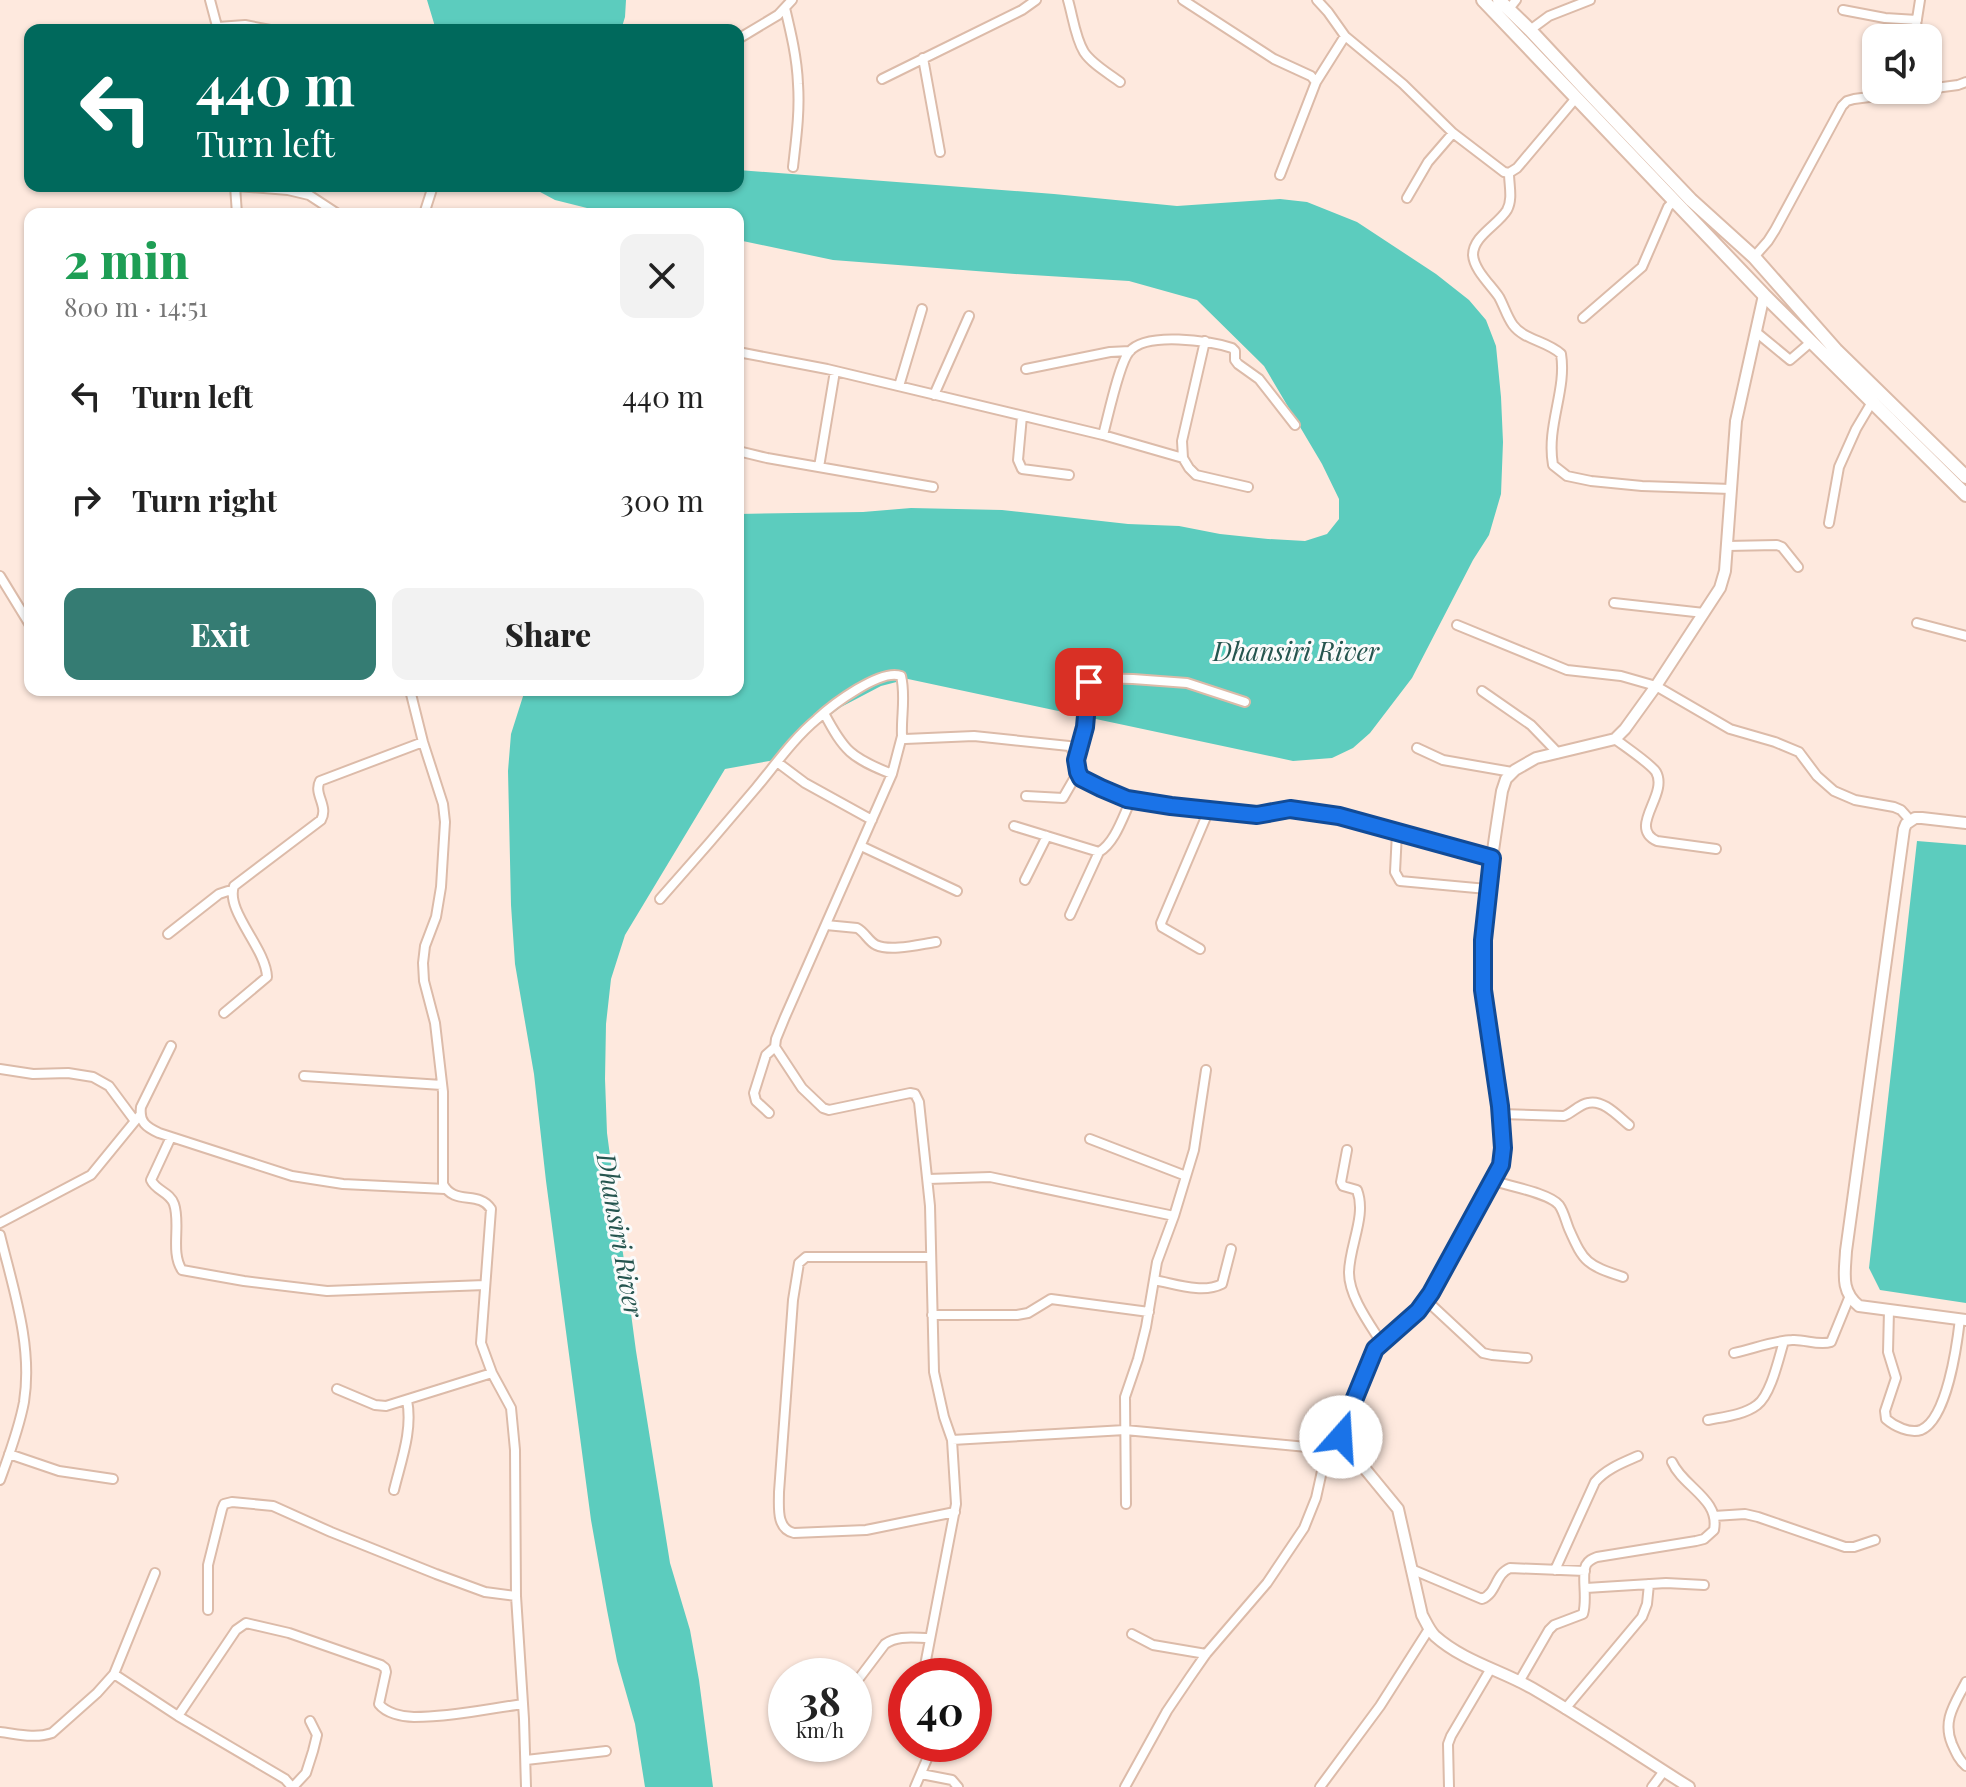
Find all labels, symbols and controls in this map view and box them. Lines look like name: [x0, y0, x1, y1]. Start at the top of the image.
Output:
map controls: [1862, 24, 1942, 104]
button: sound: [1862, 24, 1942, 104]
text: 440 m: [196, 46, 355, 121]
icon: left: [64, 56, 168, 160]
text: Turn left: [196, 118, 335, 166]
text: 2 min: [64, 227, 189, 291]
button: close: [620, 234, 704, 318]
text: 800 m · 14:51: [64, 289, 208, 324]
icon: left: [64, 374, 108, 418]
text: Turn left: [132, 376, 253, 416]
text: 440 m: [622, 376, 704, 416]
icon: right: [64, 478, 108, 522]
text: Turn right: [132, 480, 277, 520]
text: 300 m: [620, 480, 704, 520]
button: Exit: [64, 588, 376, 680]
button: Share: [392, 588, 704, 680]
water label: Dhansiri River: [1212, 633, 1380, 668]
pin: [1055, 648, 1123, 716]
icon: arrive: [1067, 660, 1111, 704]
water label: Dhansiri River: [589, 1149, 653, 1321]
position arrow: [1299, 1395, 1383, 1479]
speed limit sign: 40: [888, 1658, 992, 1762]
text: 38: [799, 1673, 841, 1726]
text: km/h: [796, 1716, 844, 1743]

